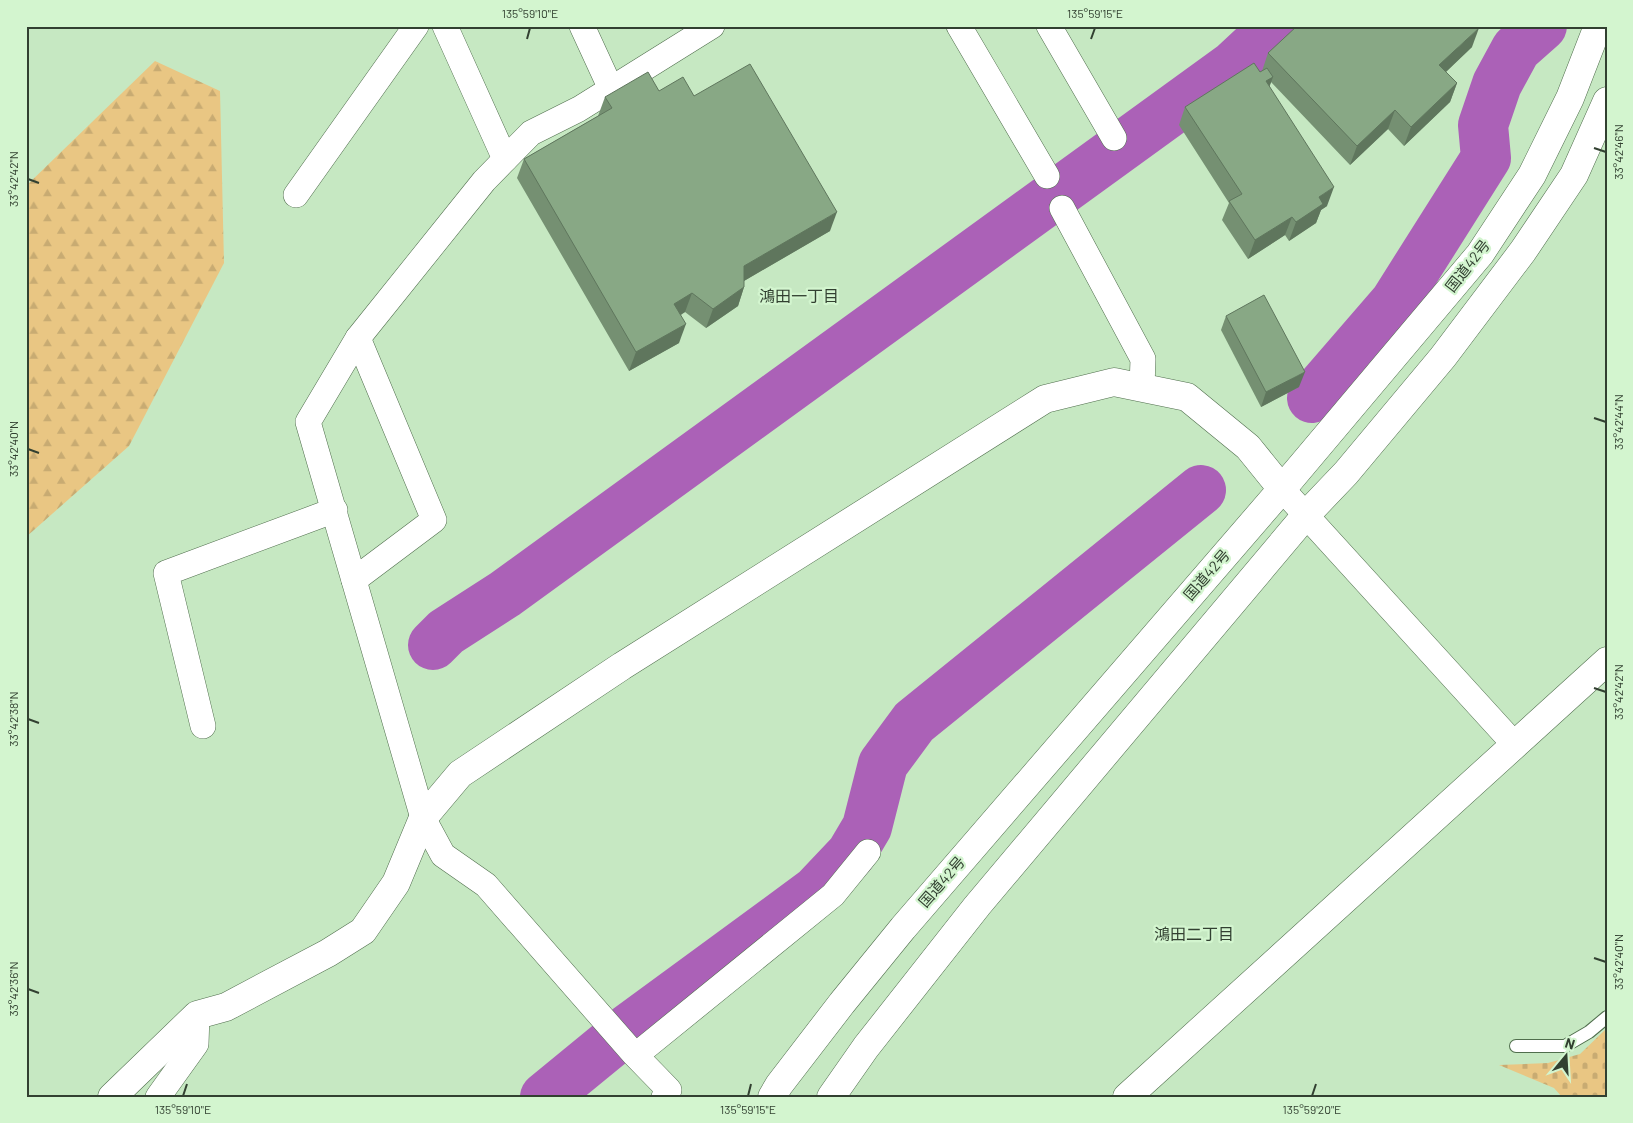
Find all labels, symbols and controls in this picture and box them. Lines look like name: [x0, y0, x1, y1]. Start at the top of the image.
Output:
text: 135°59'10"E: [502, 6, 558, 20]
text: 135°59'15"E: [1067, 6, 1123, 20]
text: 33°42'46"N: [1611, 124, 1625, 180]
text: 33°42'42"N: [6, 151, 20, 207]
street label: 国道42号: [1441, 236, 1493, 295]
district label: 鴻田一丁目: [759, 286, 839, 305]
text: 33°42'44"N: [1611, 394, 1625, 450]
text: 33°42'40"N: [6, 421, 20, 477]
street label: 国道42号: [1179, 545, 1233, 603]
text: 33°42'42"N: [1611, 664, 1625, 720]
text: 33°42'38"N: [6, 691, 20, 747]
street label: 国道42号: [914, 852, 968, 910]
district label: 鴻田二丁目: [1154, 924, 1234, 943]
text: 33°42'40"N: [1611, 934, 1625, 990]
text: 33°42'36"N: [6, 961, 20, 1017]
north arrow: [1540, 1030, 1590, 1080]
text: N: [1563, 1034, 1577, 1053]
text: 135°59'10"E: [155, 1102, 211, 1116]
text: 135°59'15"E: [720, 1102, 776, 1116]
text: 135°59'20"E: [1283, 1102, 1341, 1116]

